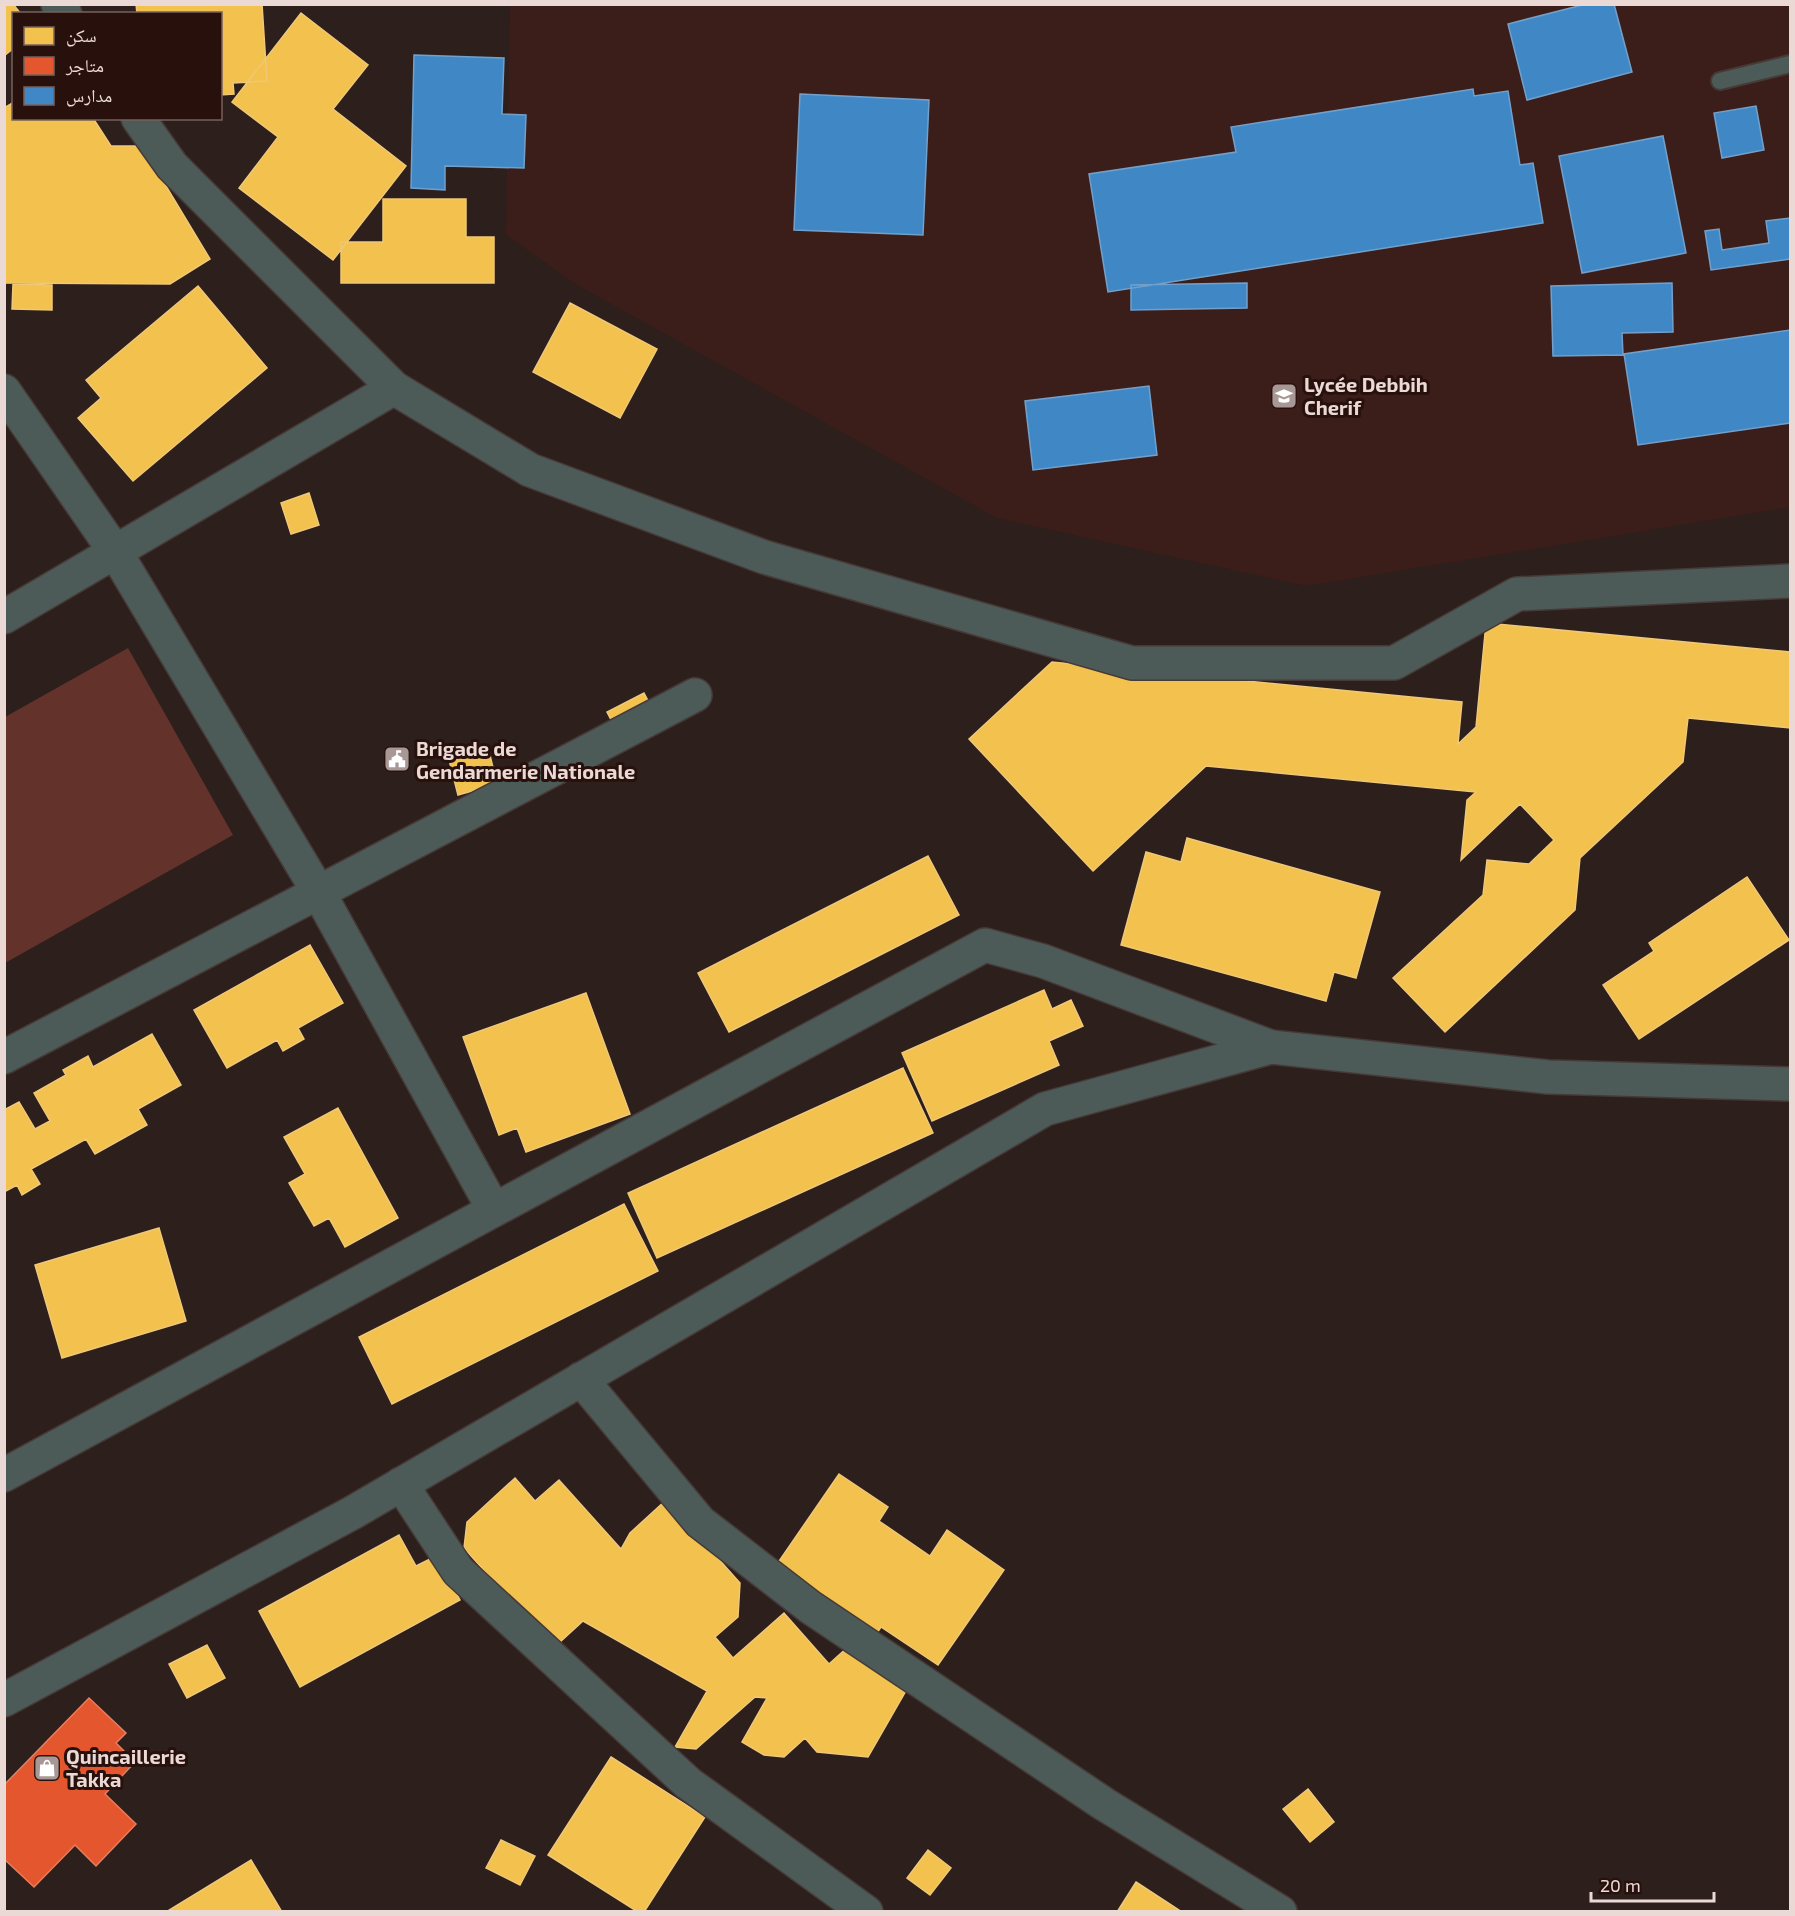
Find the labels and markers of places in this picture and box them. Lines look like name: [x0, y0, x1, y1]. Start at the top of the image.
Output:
place label: Lycée Debbih Cherif: [1304, 372, 1428, 419]
school or university icon: Lycée Debbih Cherif: [1269, 381, 1299, 411]
place label: Brigade de Gendarmerie Nationale: [416, 736, 635, 783]
public building icon: Brigade de Gendarmerie Nationale: [382, 744, 412, 774]
place label: Quincaillerie Takka: [66, 1744, 186, 1791]
shop icon: Quincaillerie Takka: [32, 1753, 62, 1783]

